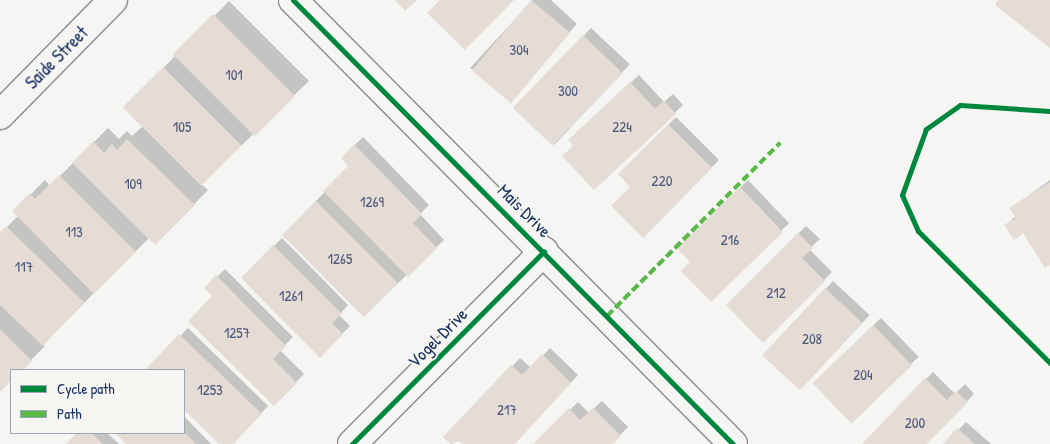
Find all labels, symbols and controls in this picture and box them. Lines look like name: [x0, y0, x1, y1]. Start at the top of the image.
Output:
street label: Saide Street: [21, 22, 93, 94]
house number: 304: [509, 41, 529, 59]
house number: 101: [225, 66, 243, 84]
house number: 300: [558, 82, 578, 100]
house number: 105: [173, 118, 191, 136]
house number: 224: [612, 118, 632, 136]
house number: 220: [652, 172, 672, 190]
house number: 109: [124, 175, 142, 193]
street label: Mais Drive: [493, 180, 555, 242]
house number: 1269: [360, 193, 384, 211]
house number: 113: [65, 223, 83, 241]
house number: 216: [721, 231, 739, 249]
house number: 1265: [328, 250, 352, 268]
house number: 117: [15, 258, 33, 276]
house number: 212: [766, 284, 786, 302]
house number: 1261: [279, 287, 303, 305]
street label: Vogel Drive: [404, 304, 472, 372]
house number: 1257: [224, 324, 250, 342]
house number: 208: [802, 330, 822, 348]
house number: 204: [853, 366, 873, 384]
legend: [10, 369, 185, 434]
text: Cycle path: [57, 378, 115, 399]
house number: 1253: [197, 381, 223, 399]
house number: 217: [497, 401, 517, 419]
text: Path: [57, 403, 82, 424]
house number: 200: [905, 414, 925, 432]

